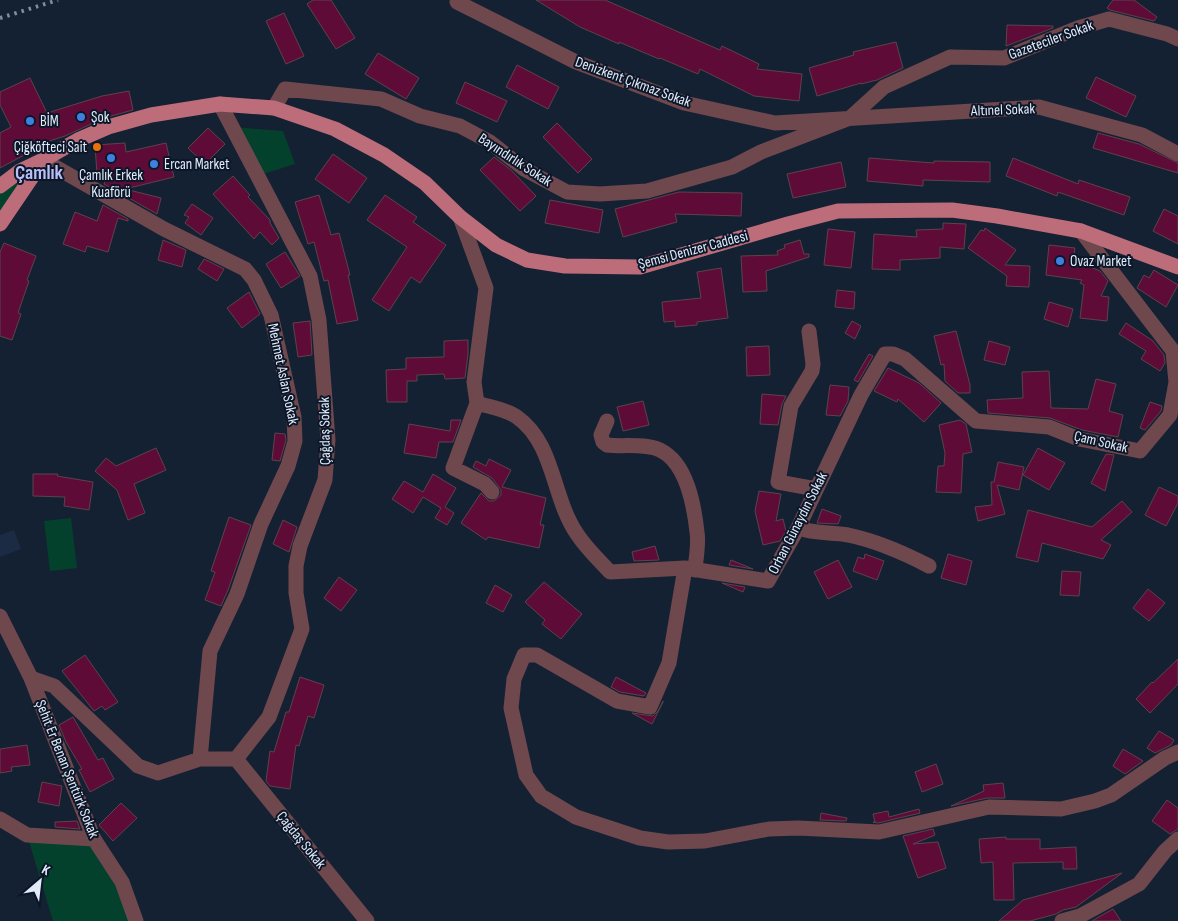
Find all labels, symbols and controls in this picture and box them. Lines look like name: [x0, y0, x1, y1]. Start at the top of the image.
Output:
street label: Gazeteciler Sokak: [1006, 16, 1096, 64]
street label: Denizkent Çıkmaz Sokak: [573, 52, 694, 112]
street label: Altınel Sokak: [970, 99, 1036, 121]
place label: Şok: [91, 108, 110, 127]
marker: Şok: [75, 111, 87, 123]
place label: BİM: [40, 112, 59, 131]
marker: BİM: [24, 115, 36, 127]
street label: Bayındırlık Sokak: [474, 129, 556, 191]
place label: Çiğköfteci Sait: [14, 138, 87, 157]
marker: Çiğköfteci Sait: [91, 141, 103, 153]
marker: Çamlık Erkek Kuaförü: [105, 152, 117, 164]
place label: Ercan Market: [164, 155, 230, 174]
marker: Ercan Market: [148, 158, 160, 170]
district label: Çamlık: [15, 161, 64, 185]
place label: Çamlık Erkek Kuaförü: [79, 166, 143, 202]
street label: Şemsi Denizer Caddesi: [636, 226, 750, 274]
place label: Ovaz Market: [1070, 252, 1132, 271]
marker: Ovaz Market: [1054, 255, 1066, 267]
street label: Mehmet Aslan Sokak: [263, 322, 303, 427]
street label: Çağdaş Sokak: [315, 396, 335, 465]
street label: Çam Sokak: [1072, 427, 1130, 457]
street label: Orhan Günaydın Sokak: [764, 469, 832, 577]
street label: Şehit Er Benan Şentürk Sokak: [31, 697, 103, 841]
street label: Çağdaş Sokak: [272, 807, 330, 873]
north arrow: [15, 856, 65, 906]
text: K: [39, 861, 53, 879]

